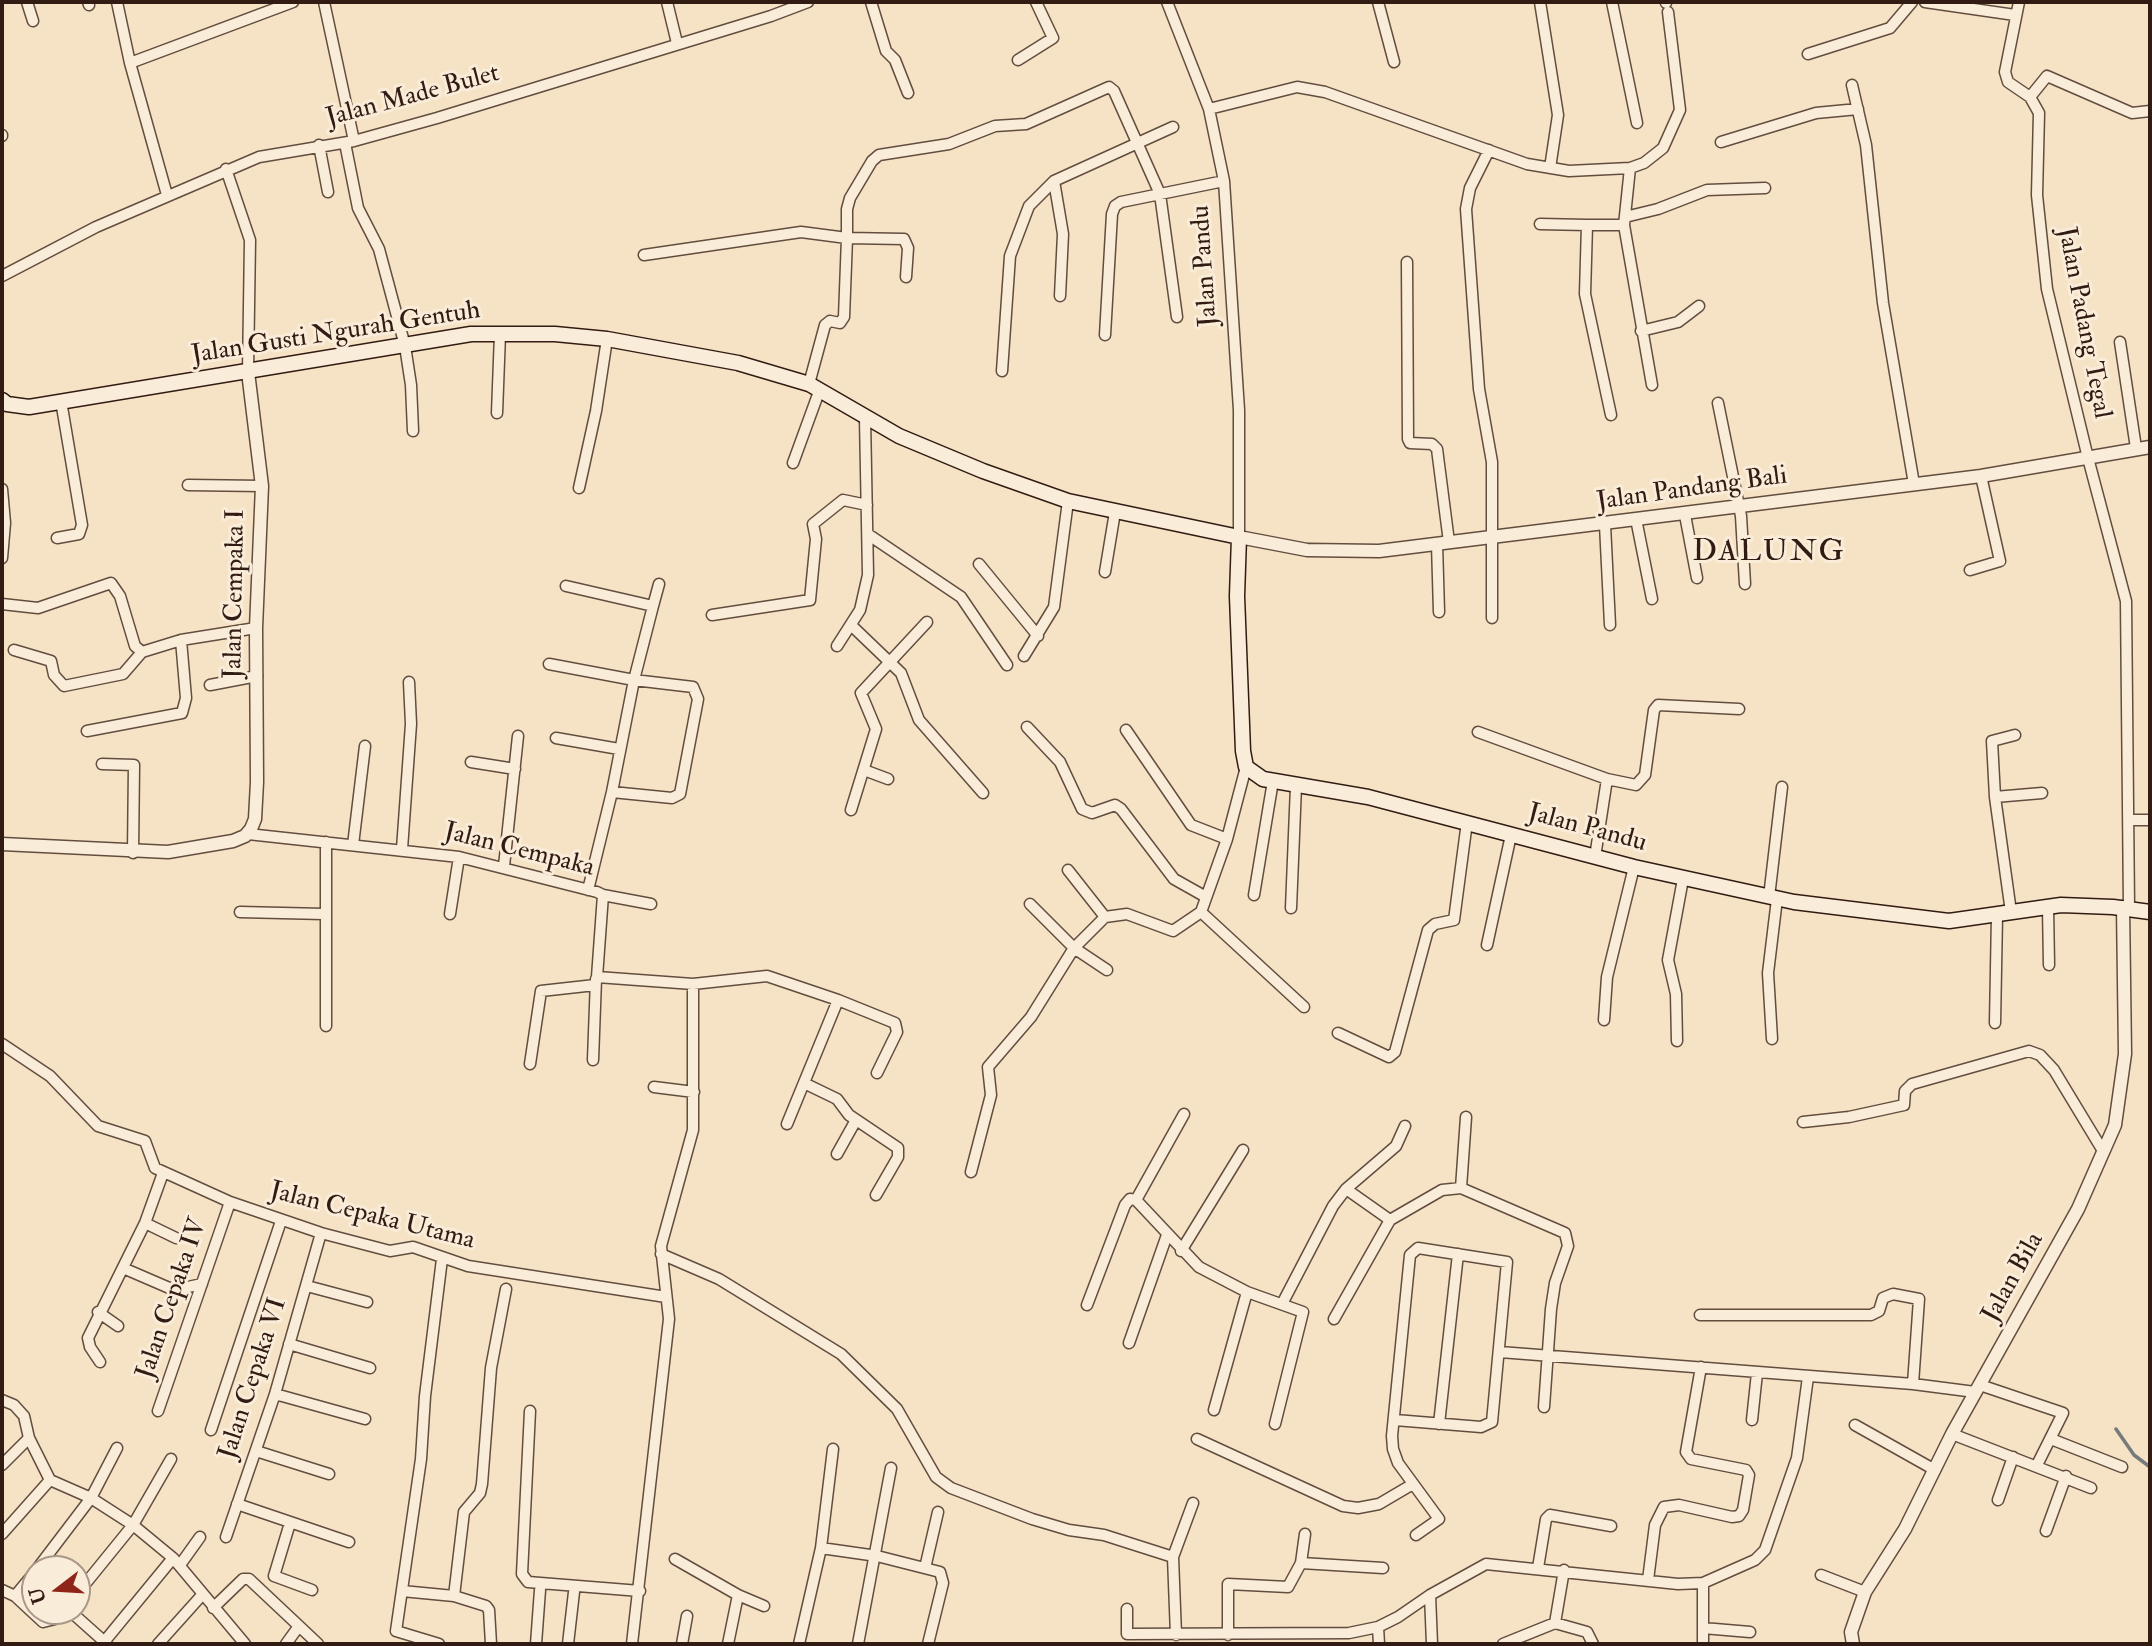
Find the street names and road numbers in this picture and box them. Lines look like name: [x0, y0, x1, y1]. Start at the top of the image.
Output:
street label: Jalan Made Bulet: [323, 59, 503, 135]
street label: Jalan Pandu: [1186, 204, 1226, 328]
street label: Jalan Padang Tegal: [2049, 225, 2117, 421]
street label: Jalan Gusti Ngurah Gentuh: [189, 296, 483, 372]
street label: Jalan Pandang Bali: [1595, 461, 1789, 519]
street label: Jalan Cempaka I: [219, 509, 253, 679]
street label: Jalan Pandu: [1524, 798, 1650, 860]
street label: Jalan Cempaka: [441, 817, 597, 885]
street label: Jalan Cepaka Utama: [266, 1176, 478, 1258]
street label: Jalan Cepaka IV: [131, 1215, 215, 1383]
street label: Jalan Bila: [1977, 1228, 2051, 1328]
street label: Jalan Cepaka VI: [213, 1294, 295, 1464]

